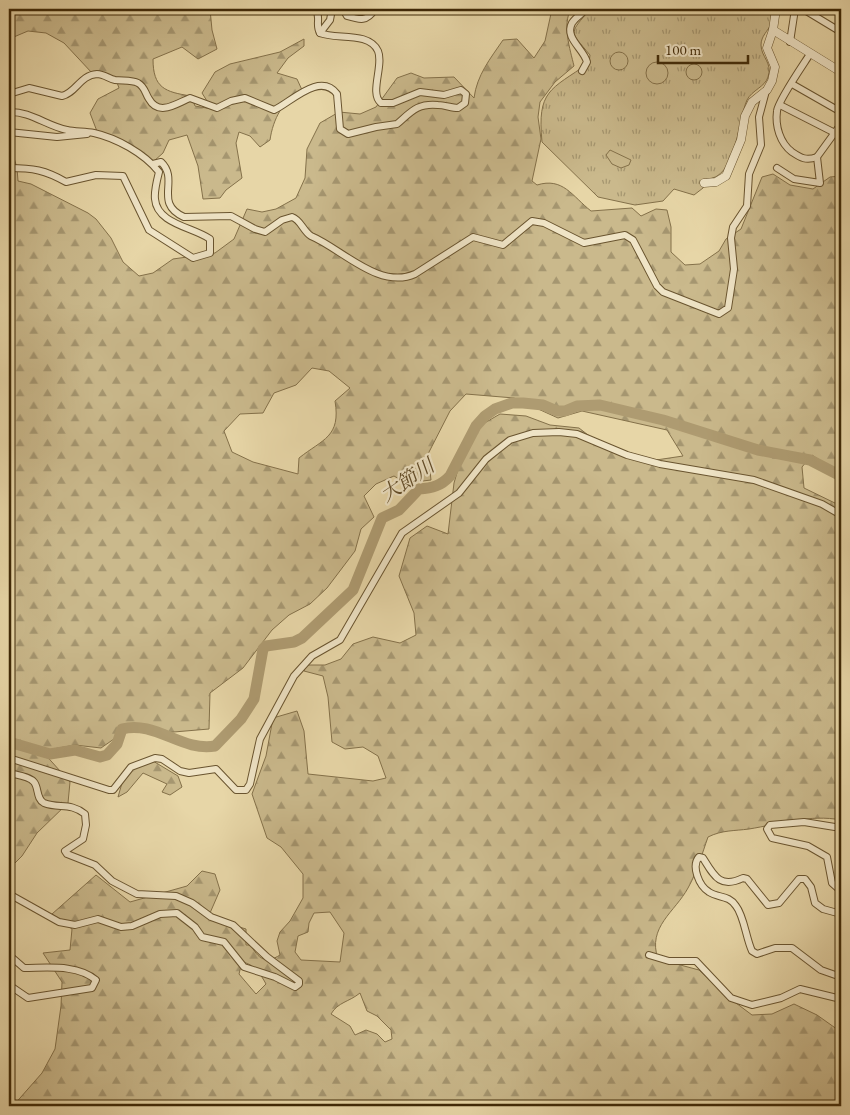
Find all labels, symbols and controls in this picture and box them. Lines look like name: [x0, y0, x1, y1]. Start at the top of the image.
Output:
scale bar: [658, 32, 748, 64]
text: 100 m: [665, 40, 702, 59]
water label: 大節川: [375, 451, 441, 508]

